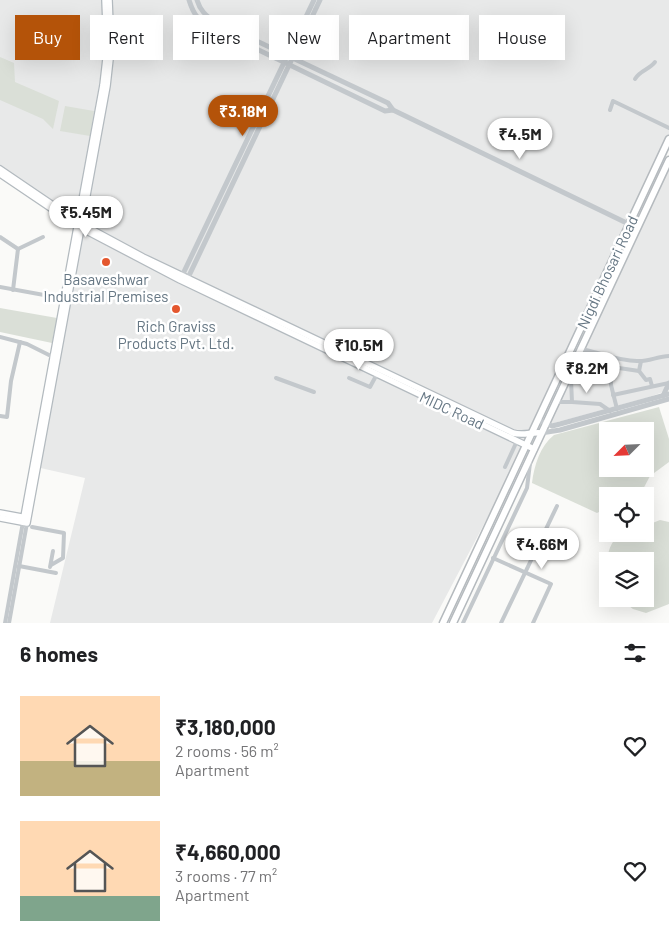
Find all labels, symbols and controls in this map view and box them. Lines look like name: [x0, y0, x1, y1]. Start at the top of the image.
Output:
chip: Buy: [15, 15, 80, 60]
chip: Rent: [90, 15, 163, 60]
chip: Filters: [173, 15, 259, 60]
chip: New: [269, 15, 339, 60]
chip: Apartment: [349, 15, 469, 60]
chip: House: [479, 15, 565, 60]
pin: ₹3.18M: [202, 94, 284, 137]
text: ₹3.18M: [219, 101, 267, 120]
pin: ₹4.5M: [485, 118, 555, 160]
text: ₹4.5M: [498, 124, 542, 143]
pin: ₹5.45M: [45, 196, 127, 238]
text: ₹5.45M: [60, 202, 112, 221]
street label: Nigdi Bhosari Road: [573, 213, 641, 331]
marker: Basaveshwar Industrial Premises: [100, 256, 112, 268]
place label: Basaveshwar Industrial Premises: [44, 270, 168, 305]
marker: Rich Graviss Products Pvt. Ltd.: [170, 303, 182, 315]
place label: Rich Graviss Products Pvt. Ltd.: [118, 317, 234, 352]
pin: ₹10.5M: [318, 328, 400, 371]
text: ₹10.5M: [335, 335, 383, 354]
pin: ₹8.2M: [552, 352, 622, 394]
text: ₹8.2M: [566, 358, 608, 377]
street label: MIDC Road: [417, 387, 487, 433]
north arrow: [599, 422, 654, 478]
map controls: [599, 422, 654, 607]
button: locate: [599, 487, 654, 542]
pin: ₹4.66M: [501, 528, 583, 570]
text: ₹4.66M: [516, 534, 568, 553]
button: layers: [599, 552, 654, 607]
icon: filters: [621, 639, 649, 667]
text: 6 homes: [20, 641, 98, 666]
text: ₹3,180,000: [175, 714, 276, 739]
icon: home: [60, 716, 120, 776]
icon: heart: [621, 732, 649, 760]
text: 2 rooms · 56 m²: [175, 741, 279, 760]
text: Apartment: [175, 760, 250, 779]
text: ₹4,660,000: [175, 839, 281, 864]
icon: home: [60, 841, 120, 901]
icon: heart: [621, 857, 649, 885]
text: 3 rooms · 77 m²: [175, 866, 277, 885]
text: Apartment: [175, 885, 250, 904]

